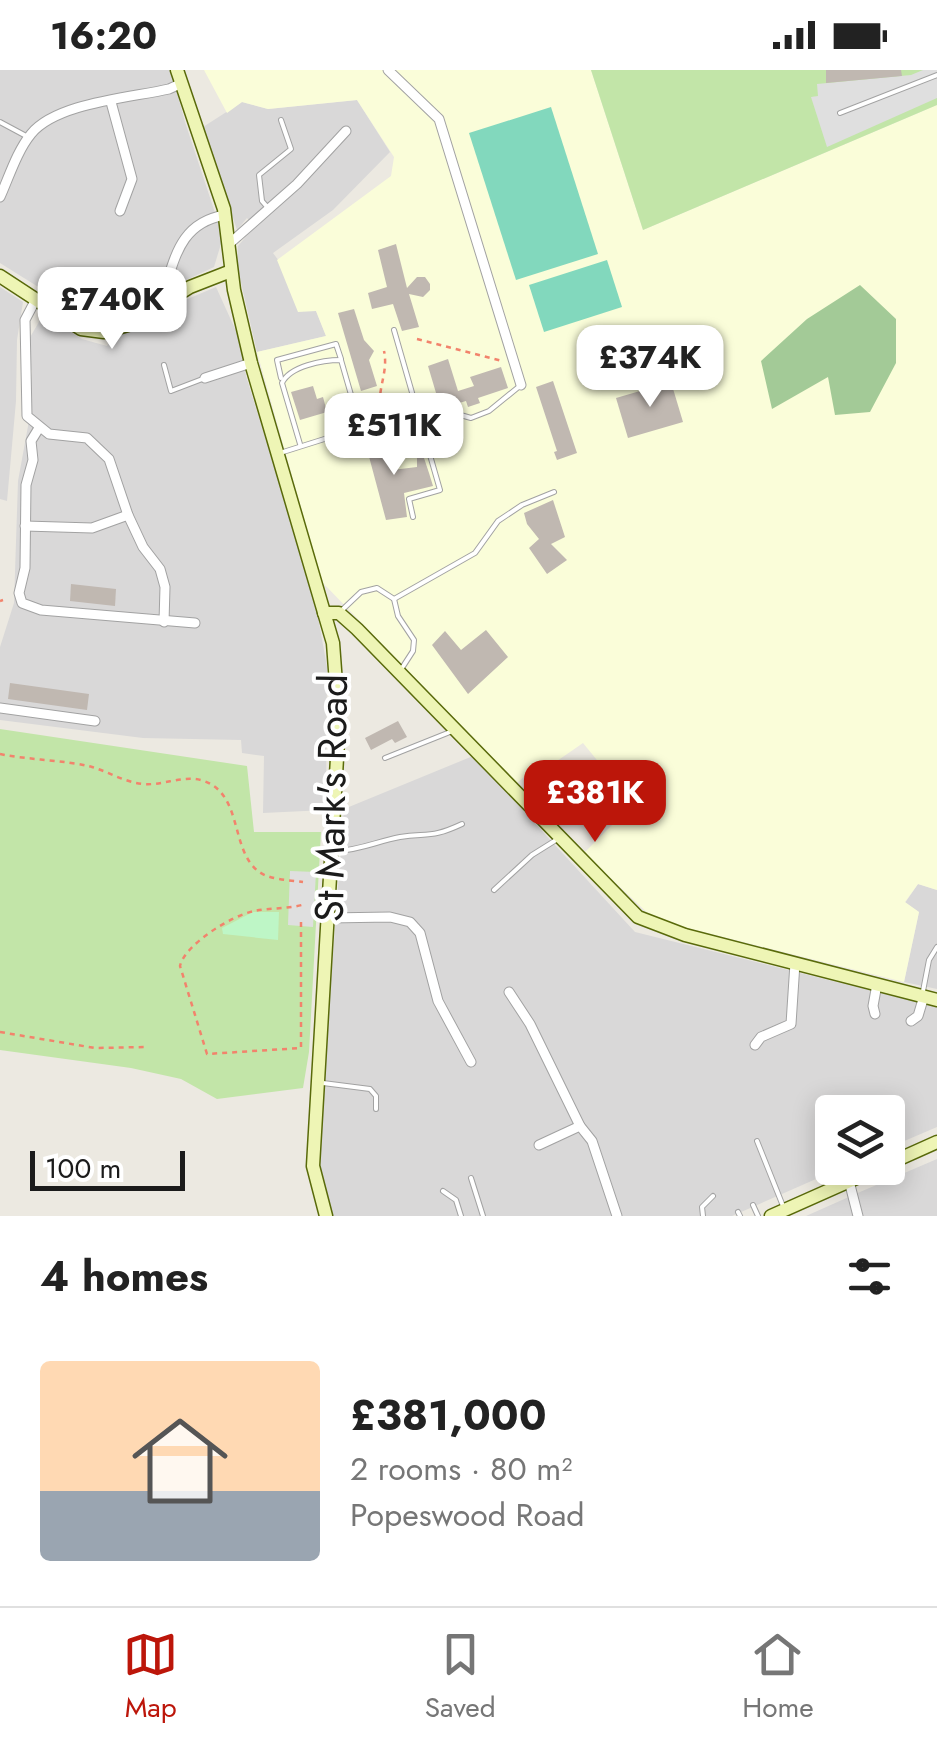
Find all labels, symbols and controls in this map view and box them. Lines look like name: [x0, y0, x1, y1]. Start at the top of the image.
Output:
text: 16:20: [50, 8, 157, 63]
pin: £740K: [42, 267, 182, 352]
text: £740K: [60, 276, 164, 322]
pin: £374K: [580, 325, 720, 410]
text: £374K: [599, 334, 701, 380]
pin: £511K: [324, 393, 464, 478]
text: £511K: [346, 402, 442, 448]
street label: St Mark's Road: [300, 673, 362, 923]
pin: £381K: [525, 760, 665, 845]
text: £381K: [546, 769, 644, 815]
map controls: [815, 1095, 905, 1185]
button: layers: [815, 1095, 905, 1185]
scale bar: [30, 1146, 185, 1190]
text: 100 m: [45, 1148, 121, 1189]
text: 4 homes: [40, 1246, 208, 1307]
icon: filters: [842, 1249, 897, 1304]
text: £381,000: [350, 1385, 546, 1446]
icon: home: [120, 1401, 240, 1521]
text: 2 rooms · 80 m²: [350, 1446, 572, 1492]
text: Popeswood Road: [350, 1492, 585, 1538]
tab: Map: [123, 1627, 178, 1728]
tab: Saved: [425, 1627, 496, 1728]
tab: Home: [742, 1627, 814, 1728]

